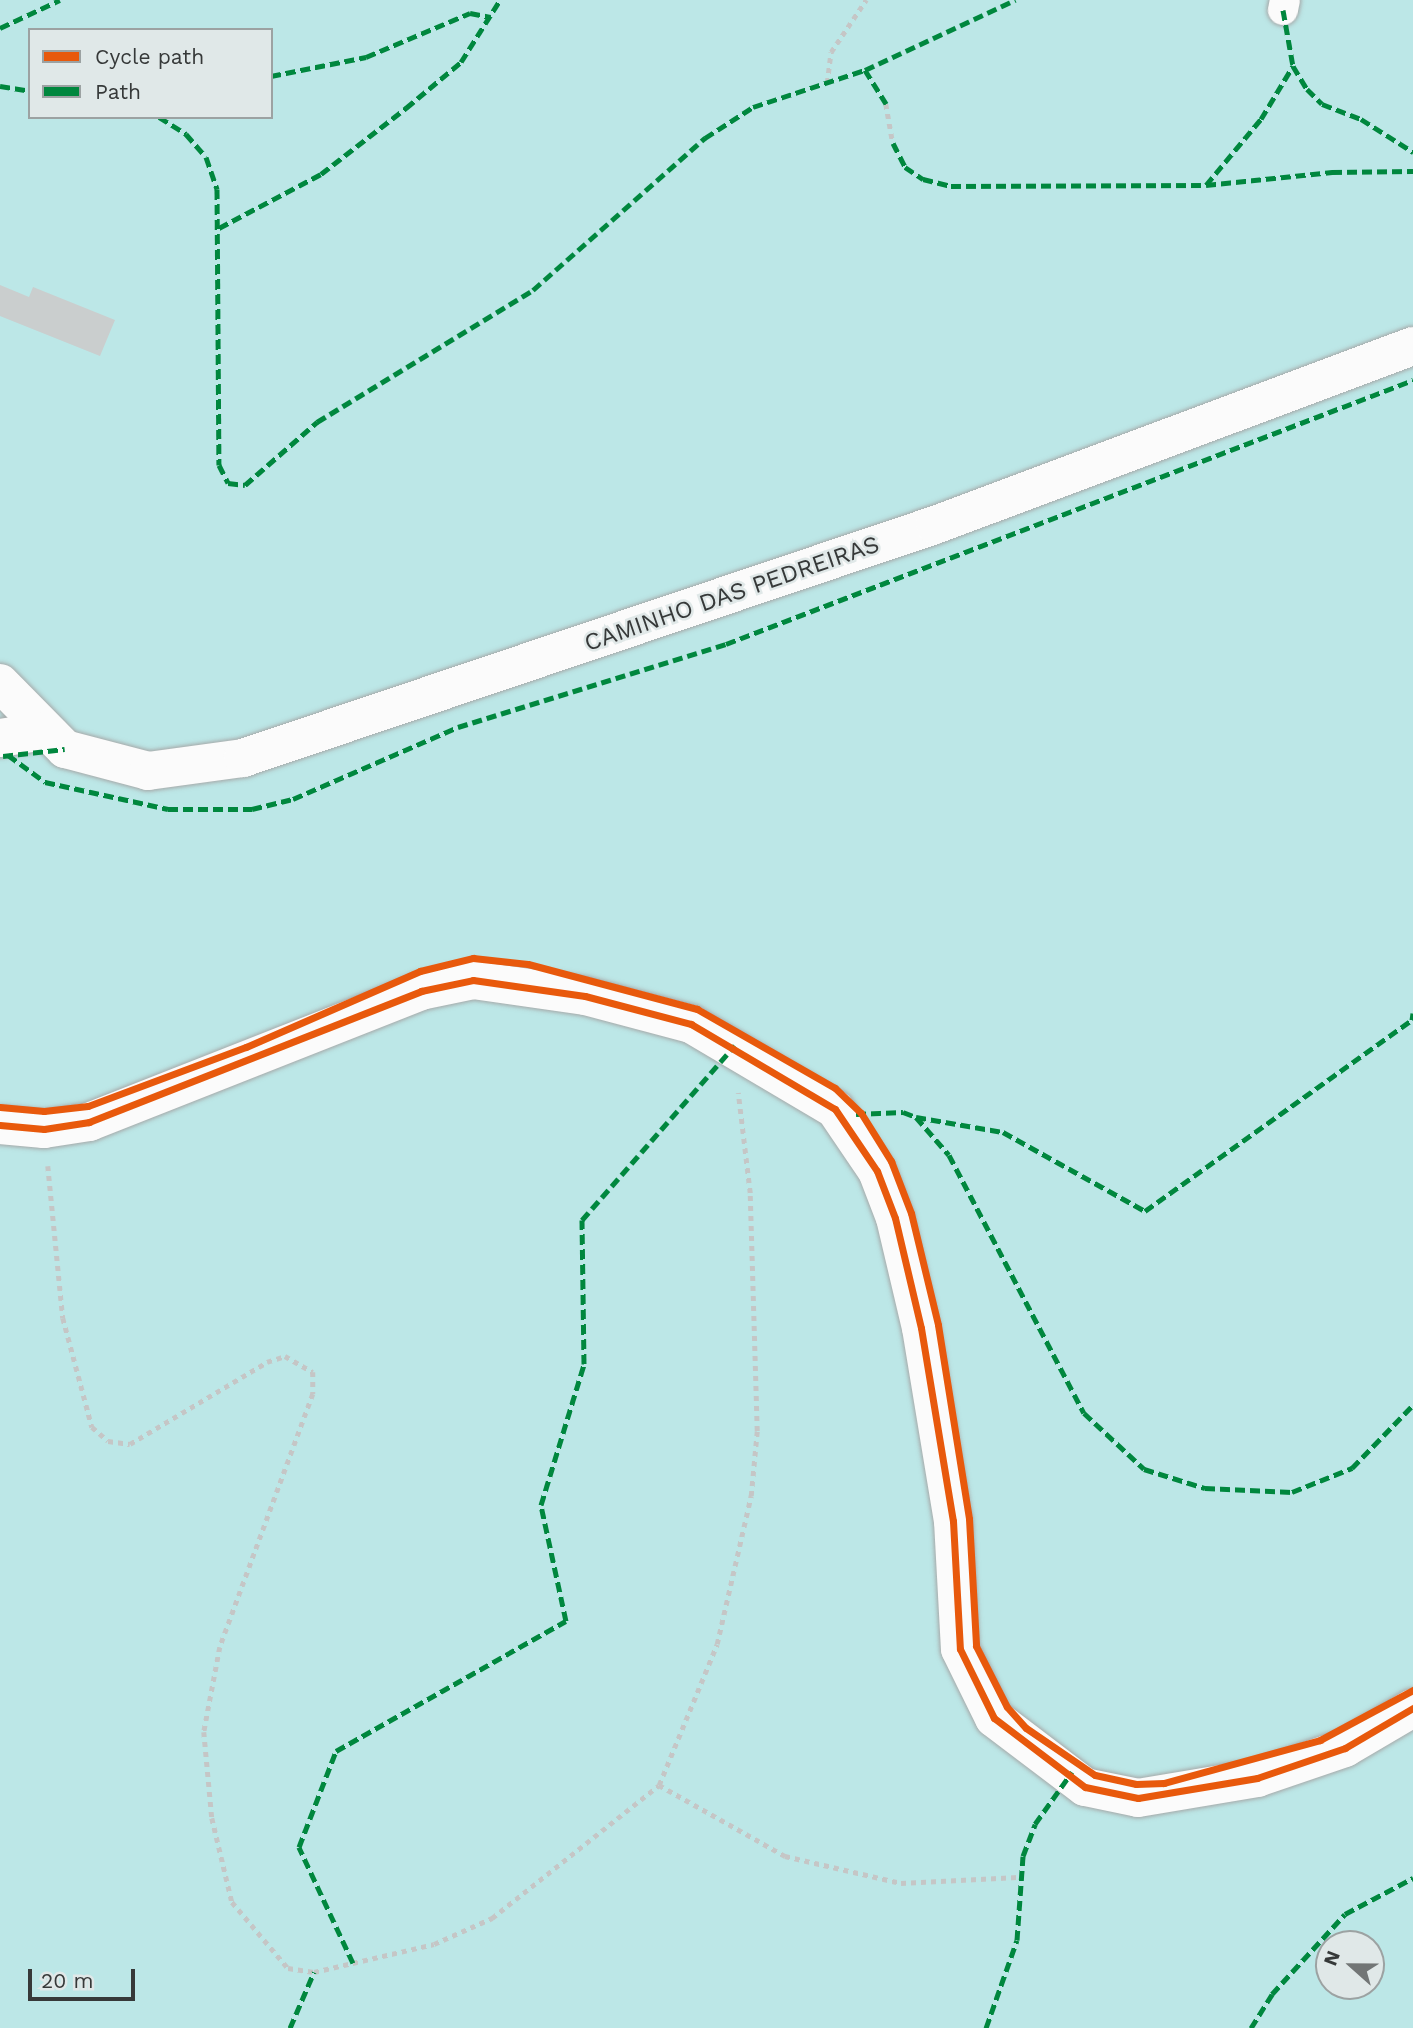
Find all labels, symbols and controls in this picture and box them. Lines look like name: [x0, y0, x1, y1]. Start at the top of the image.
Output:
legend: [28, 28, 273, 119]
text: Cycle path: [95, 44, 204, 69]
text: Path: [95, 79, 141, 104]
street label: CAMINHO DAS PEDREIRAS: [581, 530, 883, 658]
north arrow: [1315, 1930, 1385, 2000]
text: N: [1319, 1947, 1345, 1969]
scale bar: [32, 1954, 138, 1998]
text: 20 m: [41, 1968, 93, 1993]

